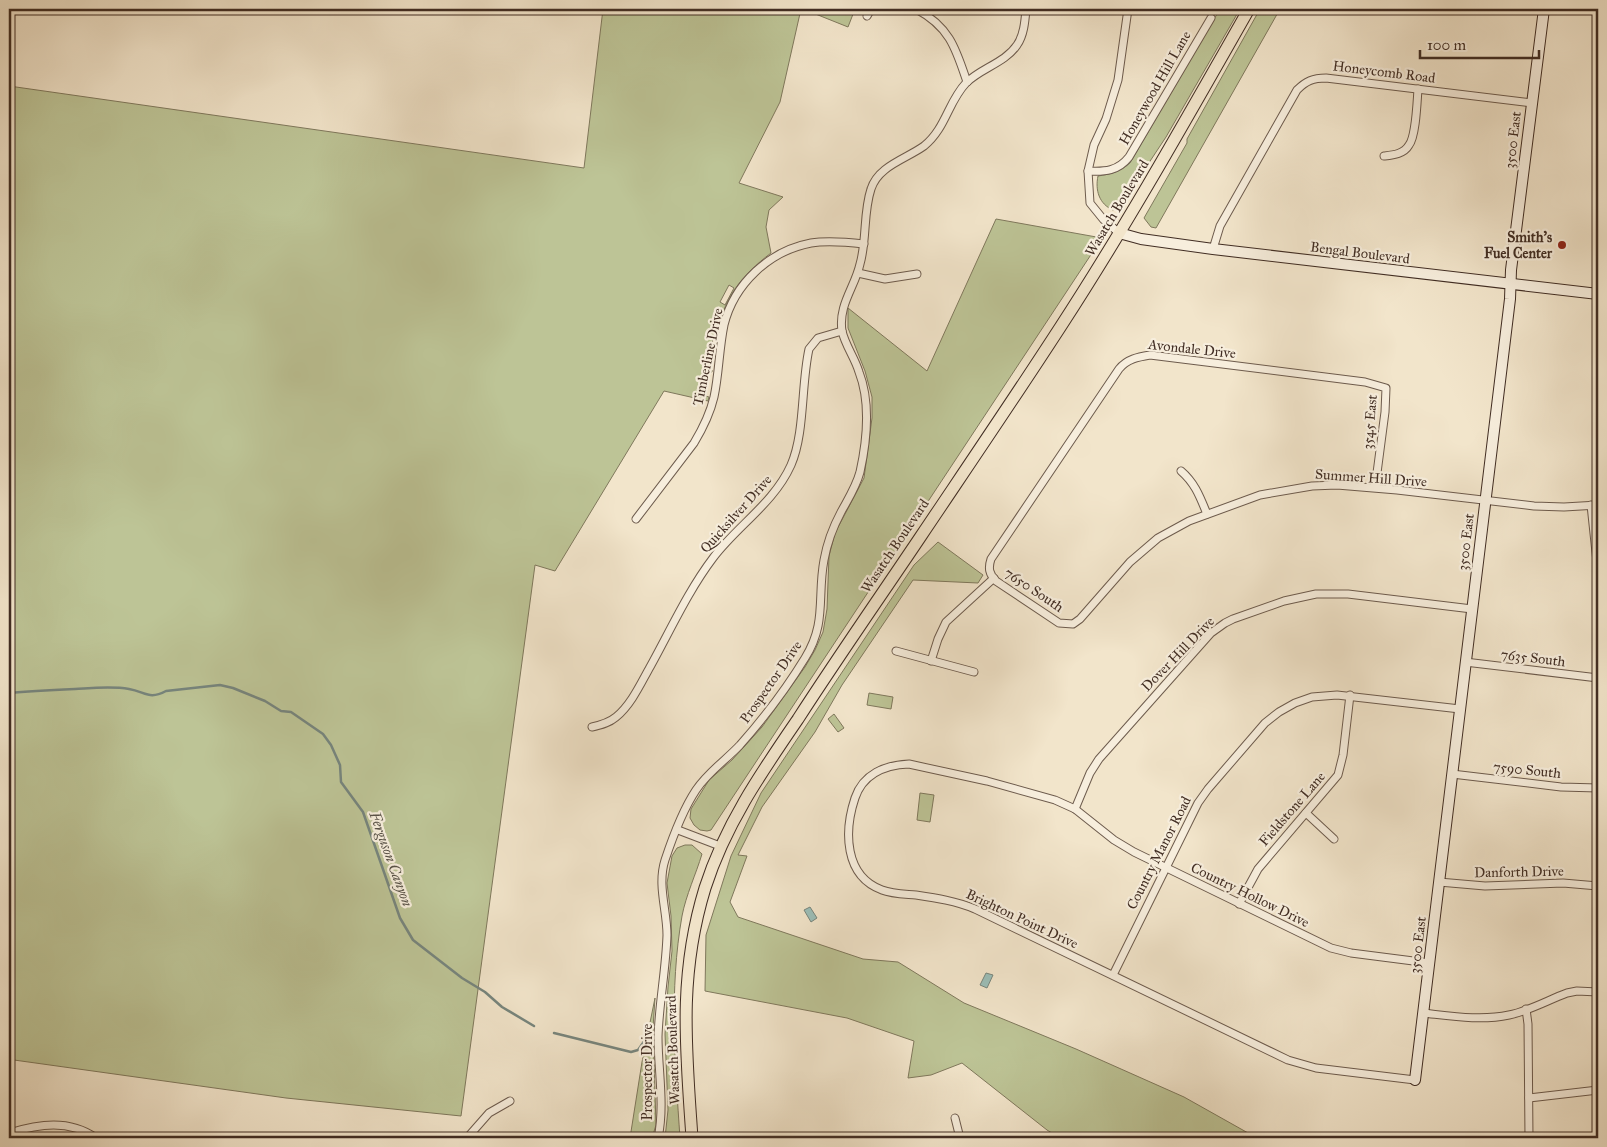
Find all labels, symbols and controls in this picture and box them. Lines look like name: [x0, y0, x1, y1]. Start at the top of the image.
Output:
street label: Honeywood Hill Lane: [1115, 28, 1195, 148]
scale bar: [1420, 28, 1538, 60]
text: 100 m: [1427, 36, 1467, 54]
street label: Honeycomb Road: [1332, 57, 1436, 87]
street label: 3500 East: [1501, 110, 1525, 170]
street label: Wasatch Boulevard: [1082, 157, 1152, 259]
place label: Smith's Fuel Center: [1484, 229, 1553, 262]
street label: Bengal Boulevard: [1309, 238, 1411, 268]
marker: Smith's Fuel Center: [1556, 239, 1568, 251]
street label: Timberline Drive: [689, 306, 727, 407]
street label: Avondale Drive: [1146, 336, 1237, 362]
street label: 3545 East: [1359, 394, 1381, 450]
street label: Summer Hill Drive: [1315, 466, 1428, 490]
street label: Quicksilver Drive: [697, 471, 776, 557]
street label: Wasatch Boulevard: [857, 496, 933, 596]
street label: 3500 East: [1454, 512, 1478, 572]
street label: 7650 South: [1001, 564, 1067, 616]
street label: Dover Hill Drive: [1138, 613, 1218, 695]
street label: Prospector Drive: [736, 637, 806, 727]
street label: 7635 South: [1500, 646, 1567, 670]
street label: 7590 South: [1492, 758, 1562, 782]
street label: Fieldstone Lane: [1255, 768, 1329, 850]
street label: Country Manor Road: [1123, 794, 1195, 912]
water label: Ferguson Canyon: [365, 808, 417, 909]
street label: Country Hollow Drive: [1188, 859, 1312, 931]
street label: Danforth Drive: [1474, 863, 1564, 881]
street label: Brighton Point Drive: [963, 886, 1081, 953]
street label: 3500 East: [1406, 915, 1430, 975]
street label: Wasatch Boulevard: [663, 995, 683, 1105]
street label: Prospector Drive: [639, 1023, 656, 1120]

